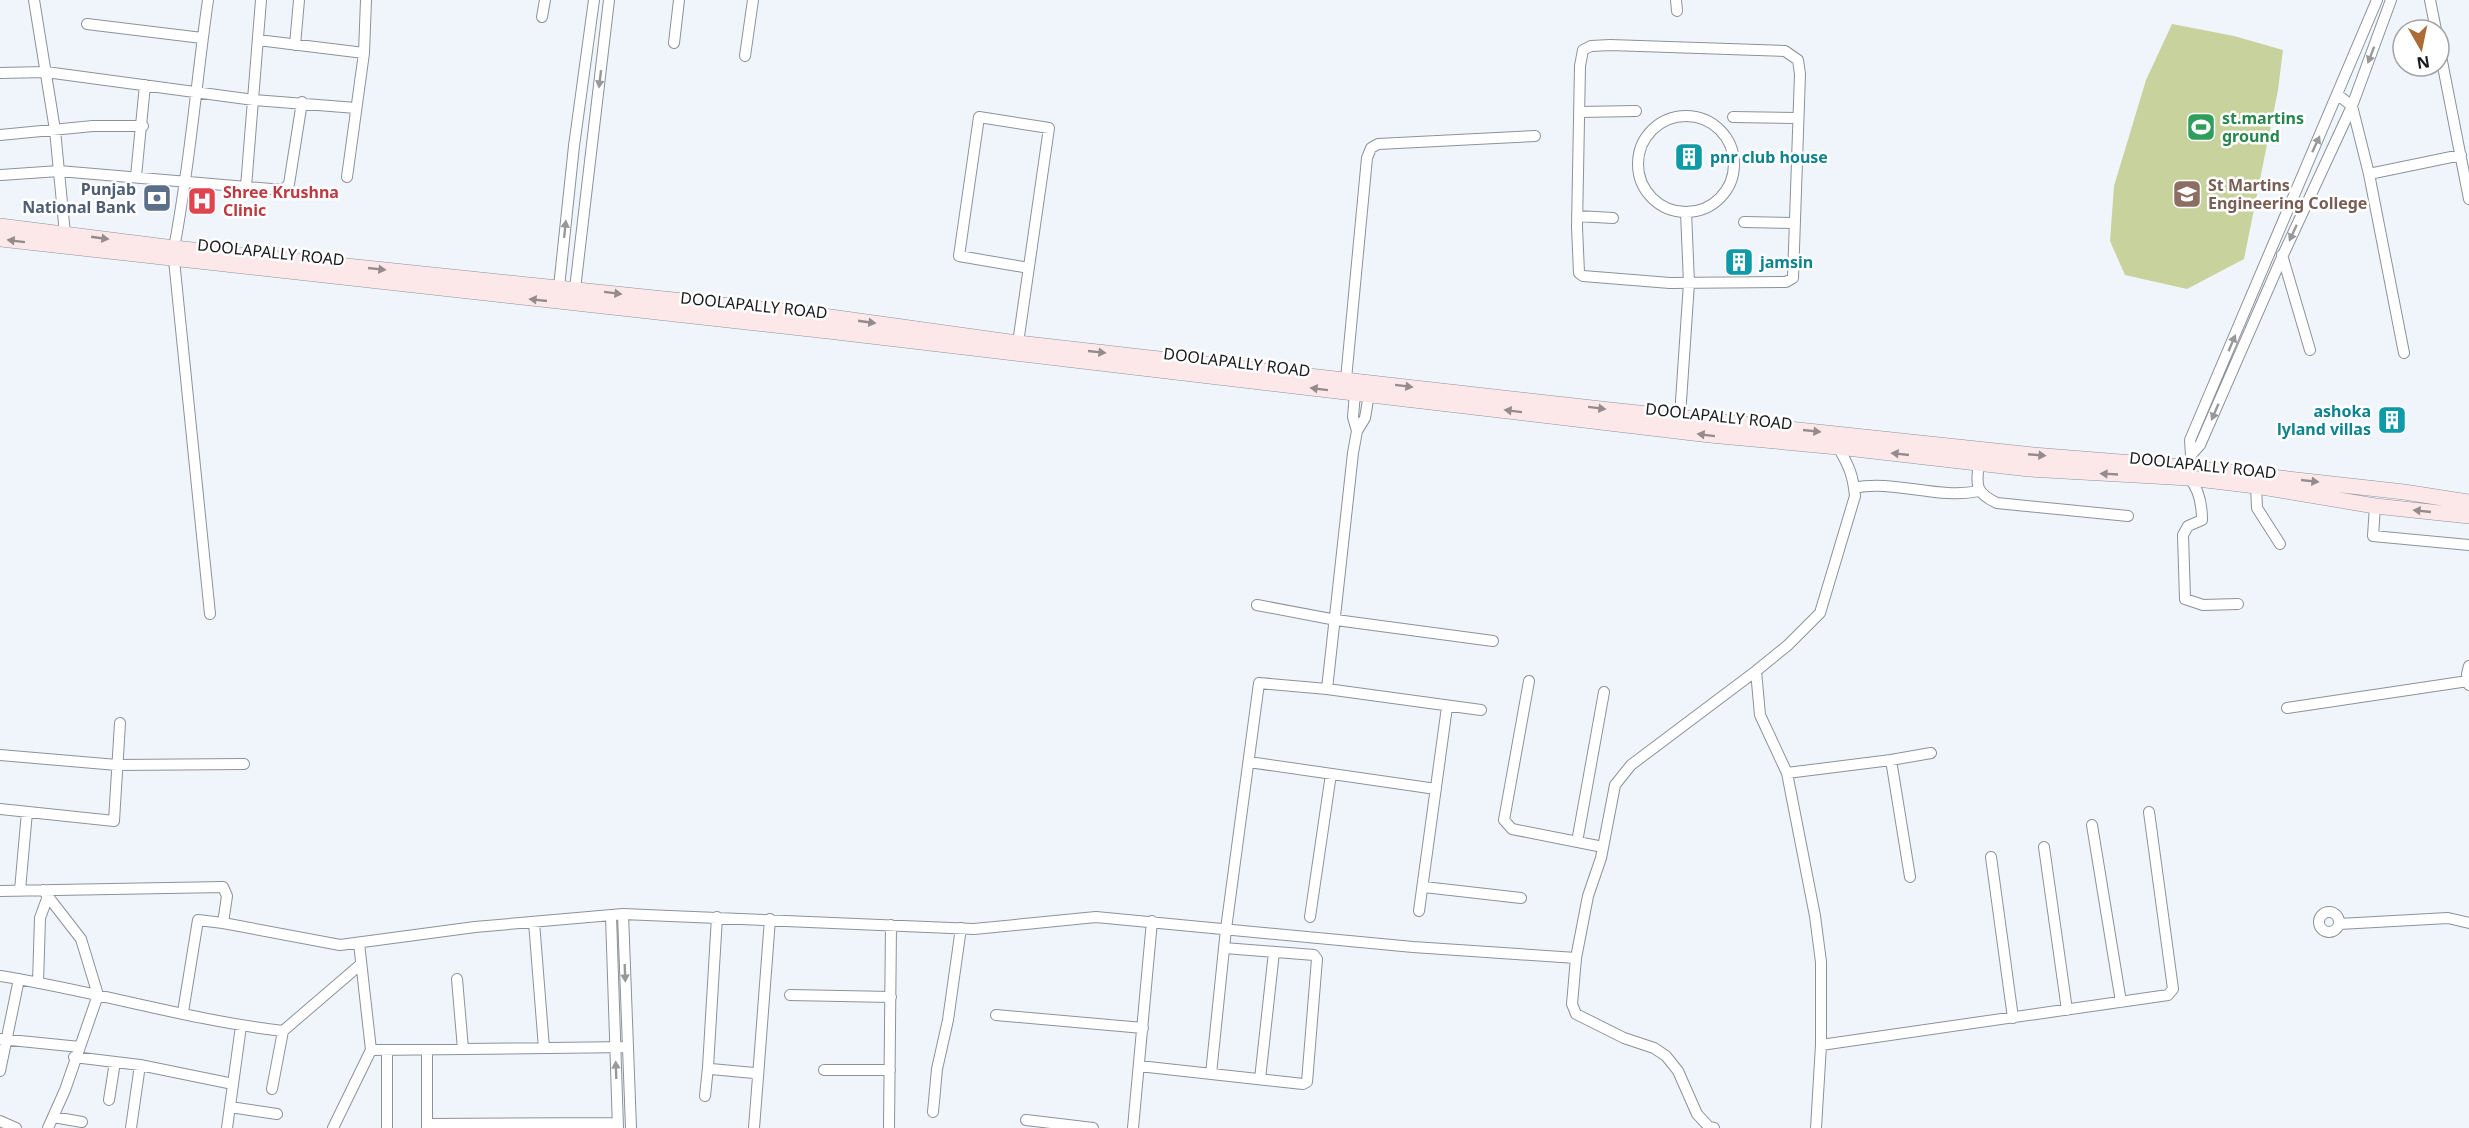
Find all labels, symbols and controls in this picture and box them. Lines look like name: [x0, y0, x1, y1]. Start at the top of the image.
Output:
north arrow: [2391, 18, 2451, 78]
one-way arrow: [2365, 46, 2375, 64]
text: N: [2415, 51, 2431, 75]
one-way arrow: [595, 70, 605, 89]
place label: st.martins ground: [2222, 107, 2304, 147]
sports icon: st.martins ground: [2185, 111, 2217, 143]
one-way arrow: [2312, 135, 2321, 152]
building icon: pnr club house: [1673, 141, 1705, 173]
place label: pnr club house: [1710, 146, 1828, 168]
place label: St Martins Engineering College: [2208, 174, 2367, 214]
place label: Punjab National Bank: [22, 178, 136, 218]
school or university icon: St Martins Engineering College: [2171, 178, 2203, 210]
place label: Shree Krushna Clinic: [223, 181, 339, 221]
bank icon: Punjab National Bank: [141, 182, 173, 214]
hospital icon: Shree Krushna Clinic: [186, 185, 218, 217]
one-way arrow: [560, 219, 570, 238]
one-way arrow: [2288, 225, 2297, 242]
street label: DOOLAPALLY ROAD: [196, 233, 346, 271]
one-way arrow: [90, 234, 109, 243]
one-way arrow: [6, 236, 25, 246]
building icon: jamsin: [1723, 246, 1755, 278]
place label: jamsin: [1759, 251, 1813, 273]
one-way arrow: [368, 264, 387, 274]
street label: DOOLAPALLY ROAD: [679, 286, 829, 324]
one-way arrow: [603, 288, 622, 298]
one-way arrow: [528, 295, 547, 305]
one-way arrow: [858, 318, 877, 327]
one-way arrow: [2227, 333, 2237, 351]
street label: DOOLAPALLY ROAD: [1162, 342, 1312, 382]
one-way arrow: [1088, 347, 1107, 357]
one-way arrow: [1394, 381, 1413, 390]
one-way arrow: [1309, 384, 1328, 394]
street label: DOOLAPALLY ROAD: [1644, 397, 1794, 435]
place label: ashoka lyland villas: [2277, 400, 2371, 440]
one-way arrow: [2210, 403, 2219, 421]
one-way arrow: [1588, 404, 1607, 413]
building icon: ashoka lyland villas: [2376, 404, 2408, 436]
one-way arrow: [1503, 406, 1522, 416]
one-way arrow: [1803, 426, 1822, 436]
one-way arrow: [1697, 430, 1716, 439]
street label: DOOLAPALLY ROAD: [2128, 446, 2278, 484]
one-way arrow: [1891, 449, 1910, 459]
one-way arrow: [2027, 451, 2046, 460]
one-way arrow: [2100, 469, 2119, 479]
one-way arrow: [2301, 477, 2320, 486]
one-way arrow: [2413, 506, 2432, 516]
one-way arrow: [621, 963, 630, 982]
one-way arrow: [611, 1060, 621, 1079]

